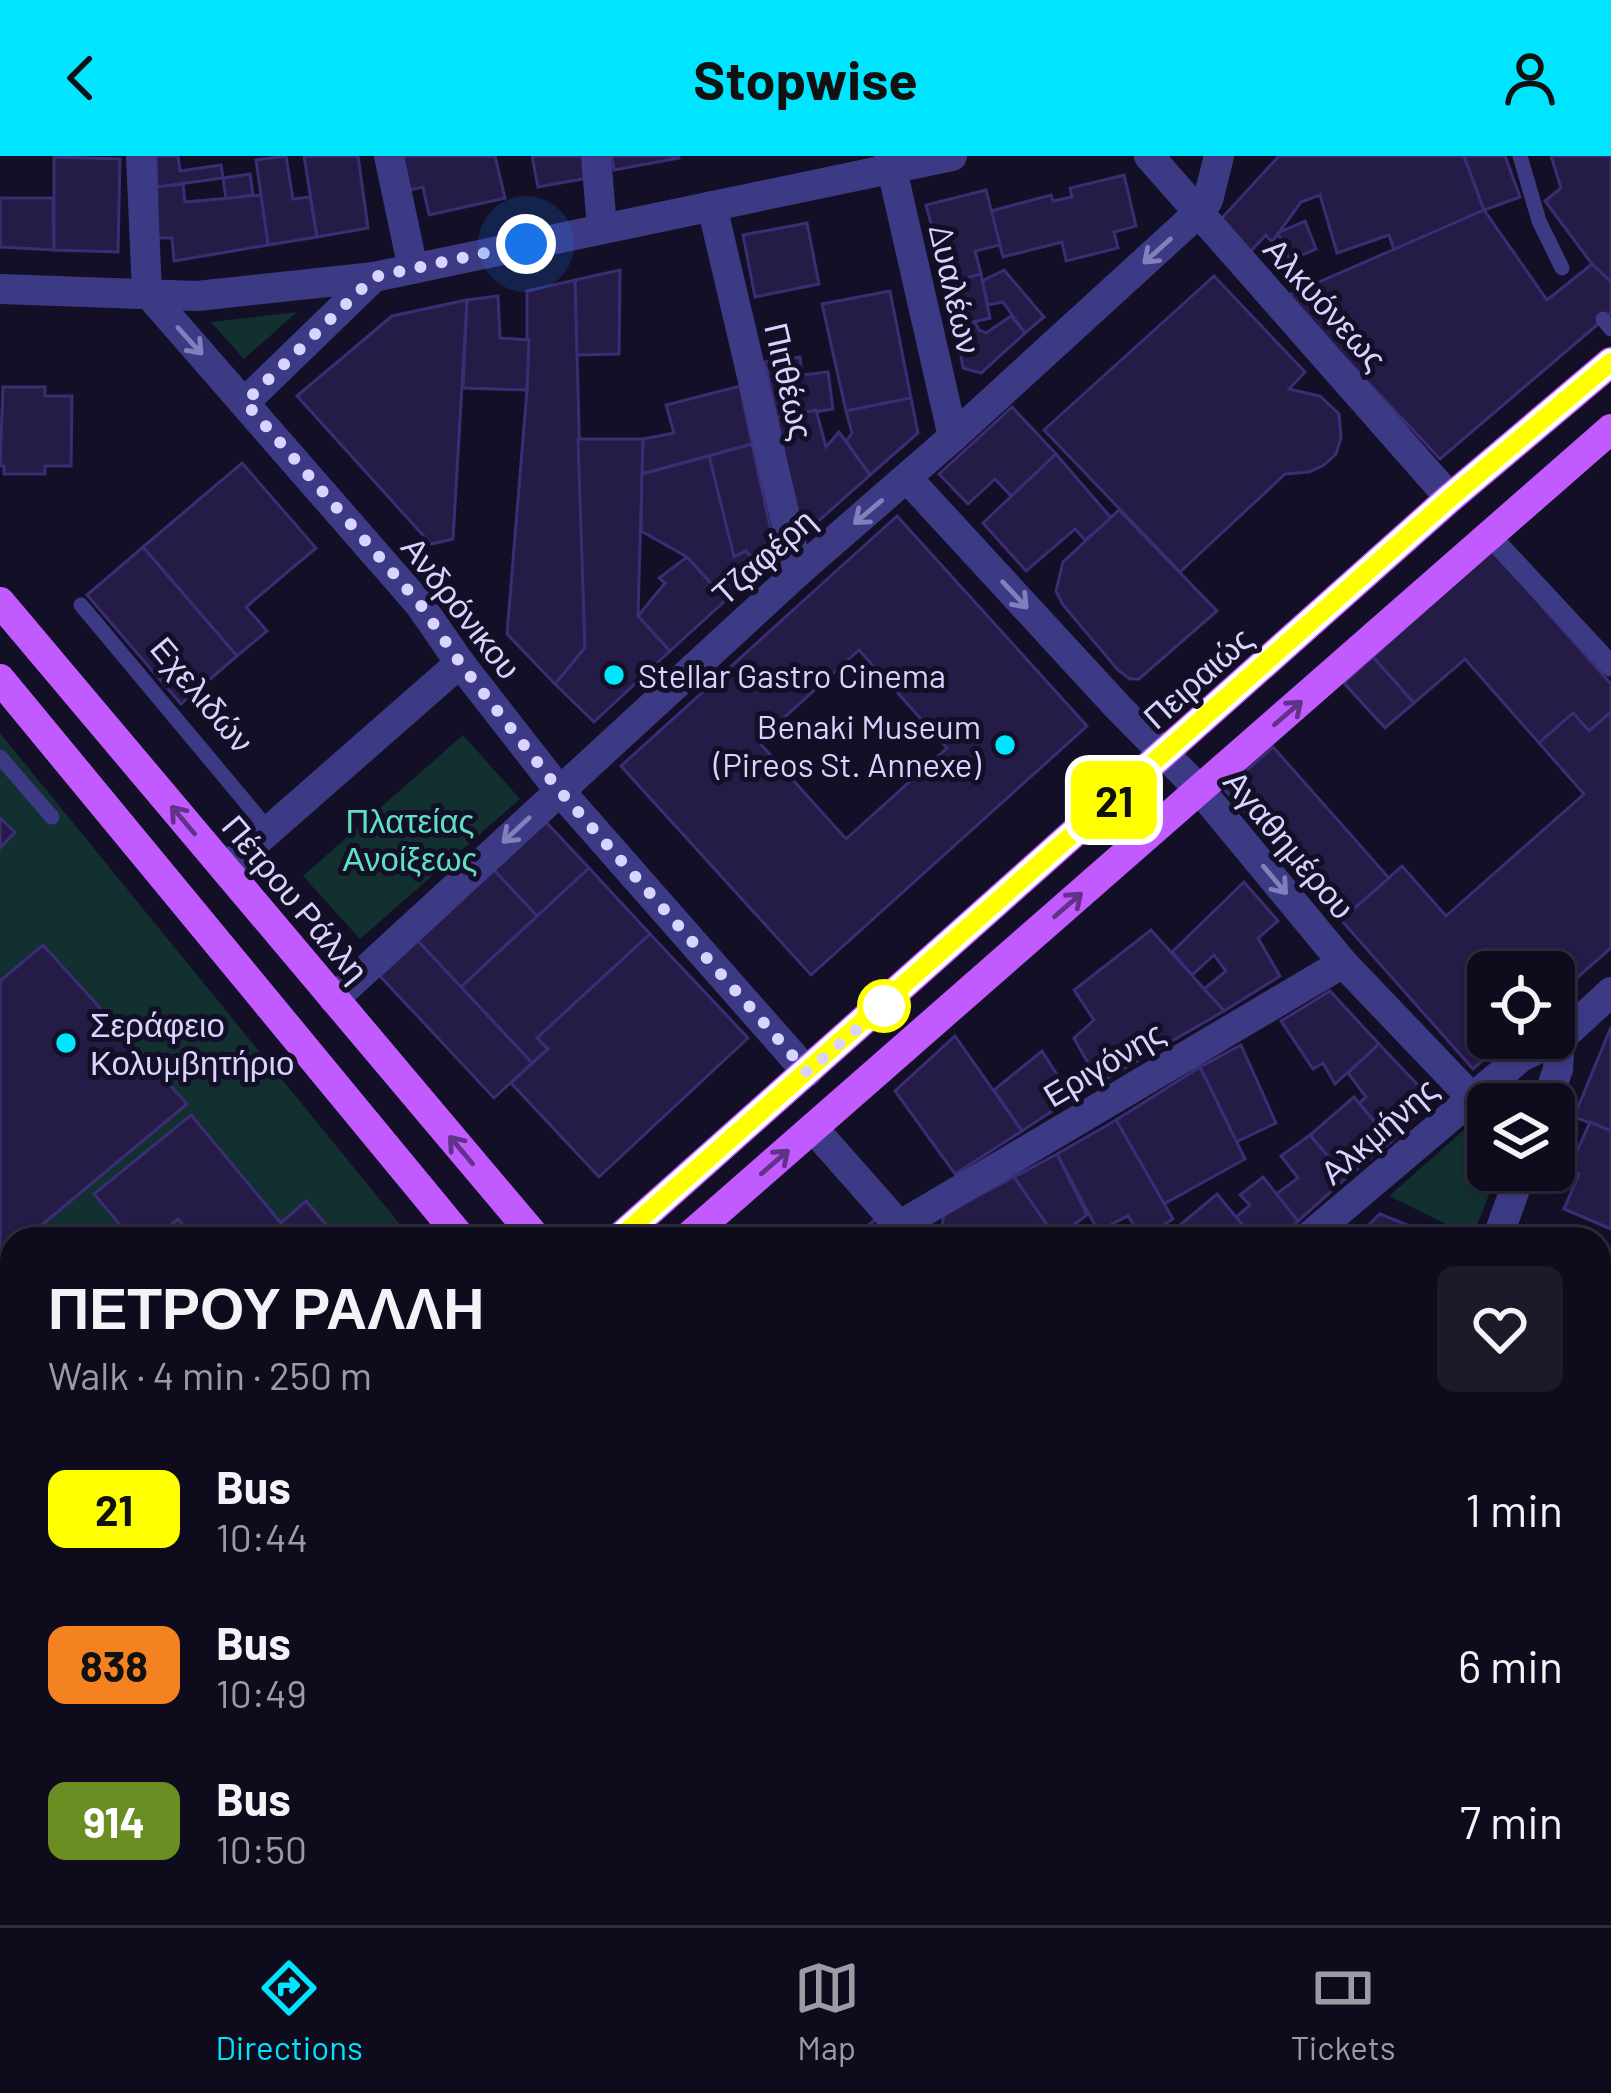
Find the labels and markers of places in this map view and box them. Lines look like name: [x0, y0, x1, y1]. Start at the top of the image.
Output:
place label: Stellar Gastro Cinema: [638, 655, 946, 695]
marker: Stellar Gastro Cinema: [601, 662, 627, 688]
place label: Benaki Museum (Pireos St. Annexe): [713, 706, 981, 784]
marker: Benaki Museum (Pireos St. Annexe): [992, 732, 1018, 758]
unlabelled marker: [859, 981, 909, 1031]
place label: Σεράφειο Κολυμβητήριο: [90, 1004, 294, 1082]
marker: Σεράφειο Κολυμβητήριο: [53, 1030, 79, 1056]

